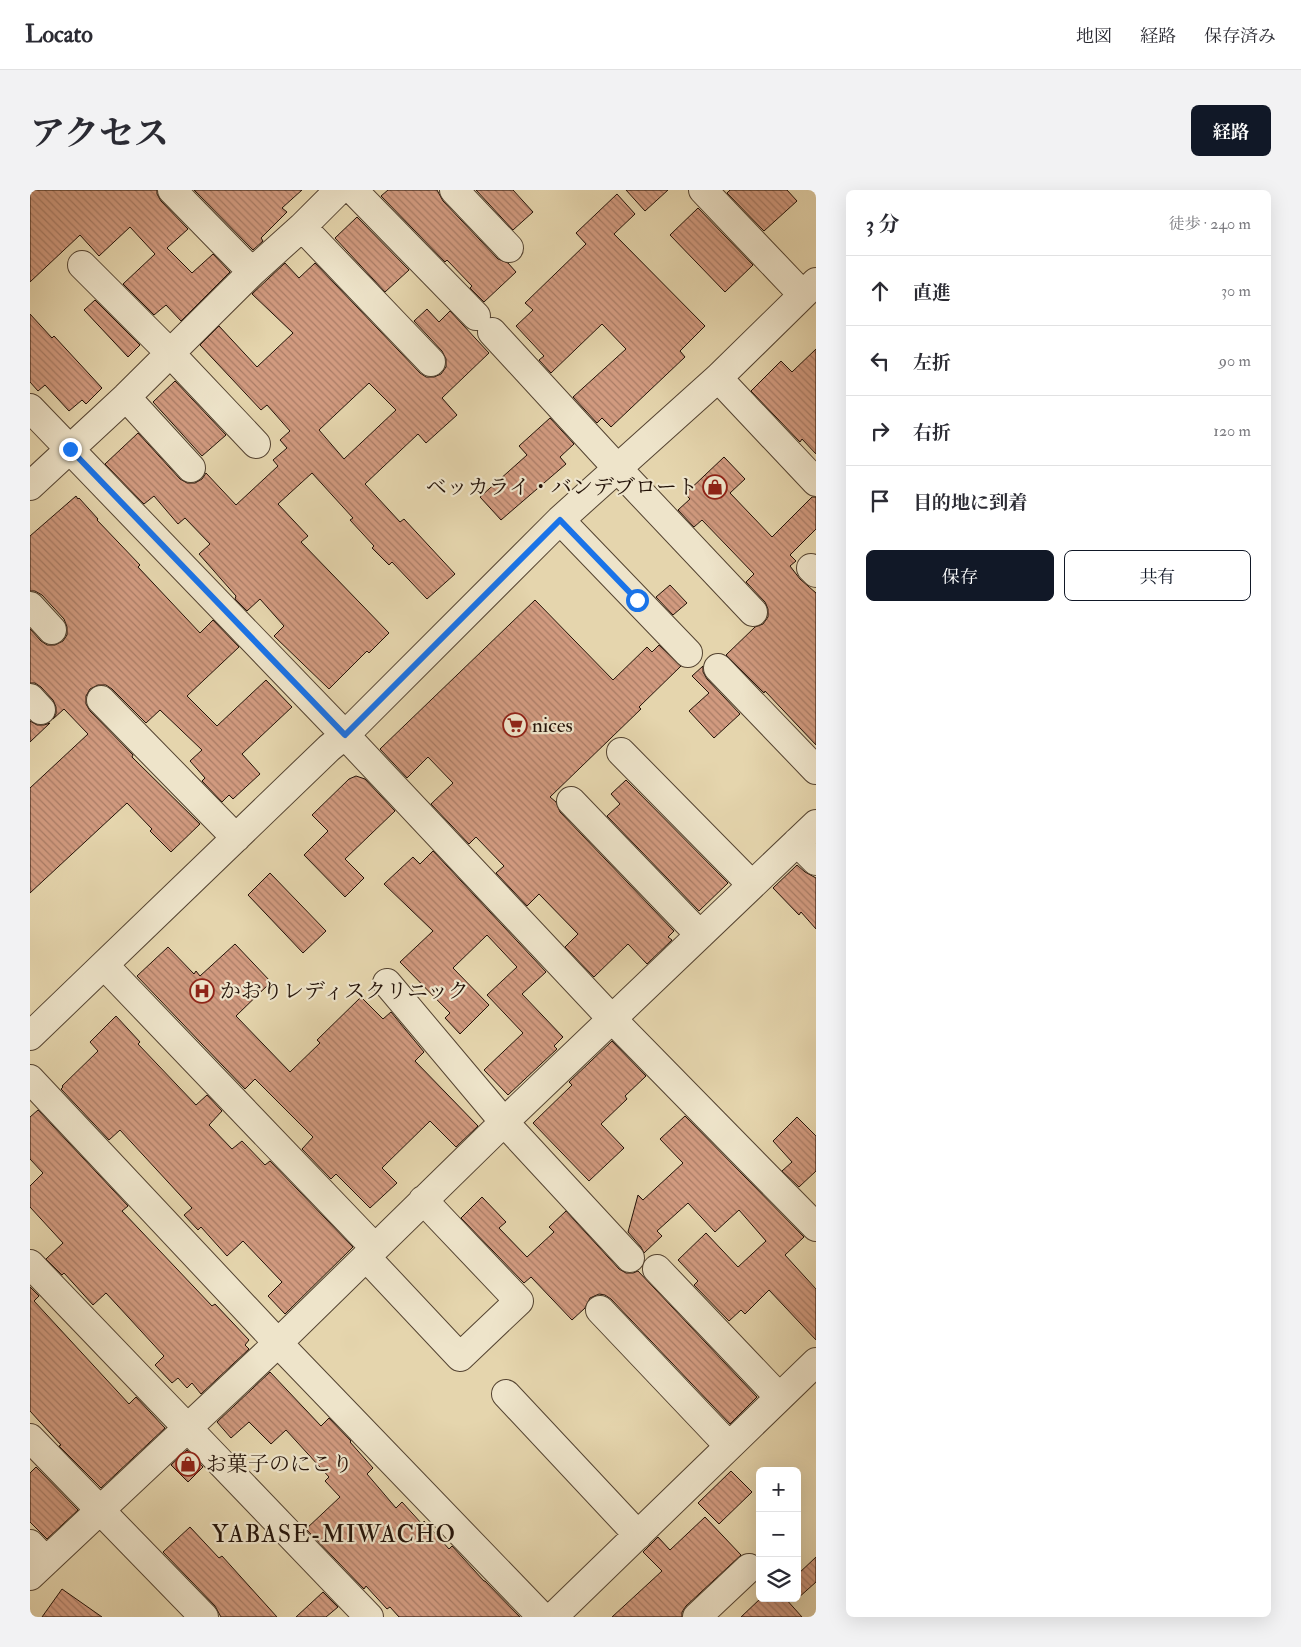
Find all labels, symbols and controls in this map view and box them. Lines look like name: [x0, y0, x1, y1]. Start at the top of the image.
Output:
text: Locato: [25, 19, 93, 50]
text: 地図: [1076, 25, 1112, 48]
text: 経路: [1140, 25, 1176, 48]
text: 保存済み: [1204, 25, 1276, 48]
button: 経路: [1191, 105, 1271, 156]
text: アクセス: [30, 112, 169, 156]
text: 3 分: [866, 211, 899, 238]
text: 徒歩 · 240 m: [1168, 214, 1251, 234]
icon: ahead: [866, 277, 894, 305]
text: 直進: [913, 281, 951, 305]
text: 30 m: [1221, 281, 1251, 301]
icon: left: [866, 347, 894, 375]
text: 左折: [913, 351, 951, 375]
text: 90 m: [1219, 351, 1251, 371]
icon: right: [866, 417, 894, 445]
text: 右折: [913, 421, 951, 445]
text: 120 m: [1213, 421, 1251, 441]
route end: [59, 438, 82, 461]
place label: ベッカライ・バンデブロート: [426, 474, 698, 501]
shop icon: ベッカライ・バンデブロート: [702, 474, 728, 500]
icon: arrive: [866, 487, 894, 515]
text: 目的地に到着: [913, 491, 1027, 515]
button: 保存: [866, 550, 1054, 601]
button: 共有: [1064, 550, 1251, 601]
route start: [626, 589, 649, 612]
supermarket icon: nices: [502, 712, 528, 738]
place label: nices: [532, 712, 573, 739]
hospital icon: かおりレディスクリニック: [189, 978, 215, 1004]
place label: かおりレディスクリニック: [220, 978, 469, 1005]
shop icon: お菓子のにこり: [175, 1451, 201, 1477]
place label: お菓子のにこり: [206, 1451, 353, 1478]
map controls: [756, 1467, 801, 1602]
button: +: [756, 1467, 801, 1512]
button: −: [756, 1512, 801, 1557]
district label: YABASE-MIWACHO: [212, 1519, 456, 1550]
button: layers: [756, 1557, 801, 1602]

